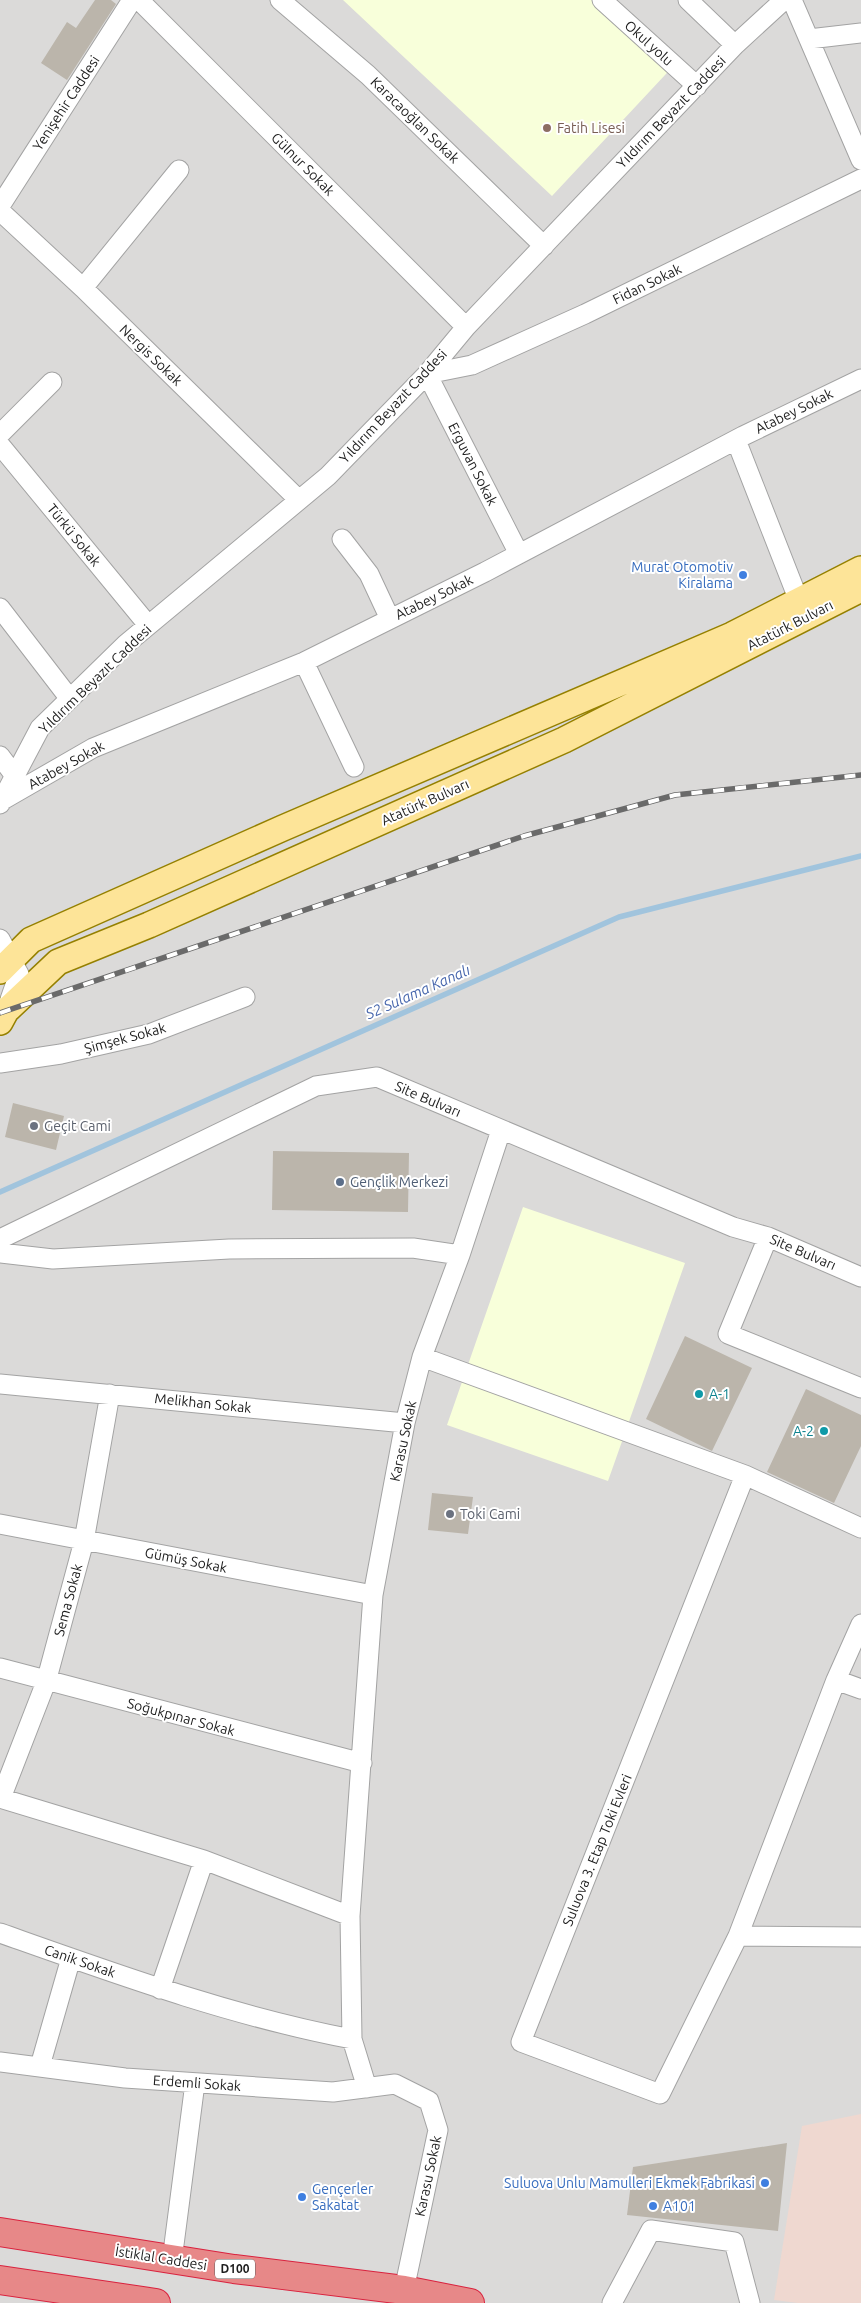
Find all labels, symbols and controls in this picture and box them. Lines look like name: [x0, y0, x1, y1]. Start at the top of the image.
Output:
street label: Okul yolu: [622, 17, 676, 69]
street label: Yenişehir Caddesi: [29, 53, 103, 153]
street label: Yıldırım Beyazıt Caddesi: [613, 53, 729, 171]
street label: Karacaoğlan Sokak: [367, 74, 463, 166]
place label: Fatih Lisesi: [557, 120, 625, 136]
marker: Fatih Lisesi: [541, 122, 553, 134]
street label: Gülnur Sokak: [268, 129, 338, 199]
street label: Fidan Sokak: [610, 261, 684, 307]
street label: Nergis Sokak: [116, 321, 186, 389]
street label: Yıldırım Beyazıt Caddesi: [336, 346, 450, 466]
street label: Atabey Sokak: [753, 385, 835, 437]
street label: Erguvan Sokak: [445, 420, 501, 508]
street label: Türkü Sokak: [44, 501, 104, 569]
place label: Murat Otomotiv Kiralama: [631, 559, 733, 591]
marker: Murat Otomotiv Kiralama: [737, 569, 749, 581]
street label: Atabey Sokak: [393, 571, 475, 623]
street label: Atatürk Bulvarı: [744, 597, 836, 653]
street label: Yıldırım Beyazıt Caddesi: [36, 621, 154, 737]
street label: Atabey Sokak: [25, 738, 107, 792]
street label: Atatürk Bulvarı: [379, 776, 471, 828]
water label: S2 Sulama Kanalı: [362, 961, 473, 1023]
street label: Şimşek Sokak: [82, 1019, 168, 1057]
street label: Site Bulvarı: [392, 1078, 464, 1120]
place label: Geçit Cami: [44, 1118, 111, 1134]
marker: Geçit Cami: [28, 1120, 40, 1132]
place label: Gençlik Merkezi: [350, 1174, 448, 1190]
marker: Gençlik Merkezi: [334, 1176, 346, 1188]
street label: Site Bulvarı: [767, 1231, 839, 1273]
place label: A-1: [709, 1386, 730, 1402]
marker: A-1: [693, 1388, 705, 1400]
street label: Melikhan Sokak: [154, 1390, 252, 1416]
street label: Karasu Sokak: [387, 1399, 419, 1483]
place label: A-2: [793, 1423, 814, 1439]
marker: A-2: [818, 1425, 830, 1437]
place label: Toki Cami: [460, 1506, 520, 1522]
marker: Toki Cami: [444, 1508, 456, 1520]
street label: Gümüş Sokak: [143, 1544, 229, 1576]
street label: Sema Sokak: [51, 1562, 85, 1638]
street label: Soğukpınar Sokak: [125, 1695, 237, 1739]
street label: Suluova 3. Etap Toki Evleri: [559, 1772, 635, 1928]
street label: Canik Sokak: [42, 1941, 118, 1981]
street label: Erdemli Sokak: [152, 2072, 242, 2094]
street label: Karasu Sokak: [412, 2134, 444, 2218]
place label: Suluova Unlu Mamulleri Ekmek Fabrikasi: [504, 2175, 755, 2191]
marker: Suluova Unlu Mamulleri Ekmek Fabrikasi: [759, 2177, 771, 2189]
place label: Gençerler Sakatat: [312, 2181, 374, 2213]
marker: Gençerler Sakatat: [296, 2191, 308, 2203]
place label: A101: [663, 2198, 696, 2214]
marker: A101: [647, 2200, 659, 2212]
street label: İstiklal Caddesi: [114, 2243, 208, 2273]
road number: D100: [215, 2260, 255, 2278]

